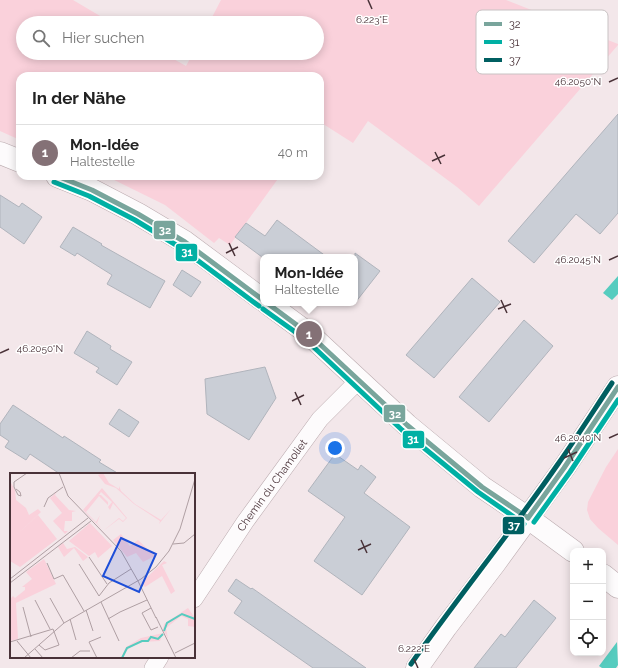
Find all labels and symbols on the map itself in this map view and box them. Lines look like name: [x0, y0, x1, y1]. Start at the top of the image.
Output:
legend: [476, 10, 608, 74]
text: 6.223°E: [356, 14, 388, 25]
text: 32: [509, 18, 521, 31]
text: 31: [509, 36, 520, 49]
text: 37: [509, 54, 521, 67]
text: 46.2050°N: [555, 76, 601, 87]
line badge: 32: [153, 220, 176, 240]
text: 32: [159, 224, 171, 237]
line badge: 31: [175, 243, 198, 262]
text: 31: [181, 246, 193, 259]
text: 46.2045°N: [555, 254, 601, 265]
pin: 1: [296, 319, 322, 349]
text: 46.2050°N: [17, 343, 63, 354]
line badge: 32: [383, 404, 406, 423]
text: 32: [389, 408, 401, 421]
line badge: 31: [402, 430, 425, 449]
text: 46.2040°N: [555, 432, 601, 443]
text: 31: [407, 433, 419, 446]
street label: Chemin du Chamoliet: [235, 437, 310, 534]
your location: [325, 438, 345, 458]
inset map: [10, 473, 195, 658]
line badge: 37: [502, 516, 525, 535]
text: 37: [508, 519, 521, 532]
text: 6.222°E: [398, 643, 430, 654]

